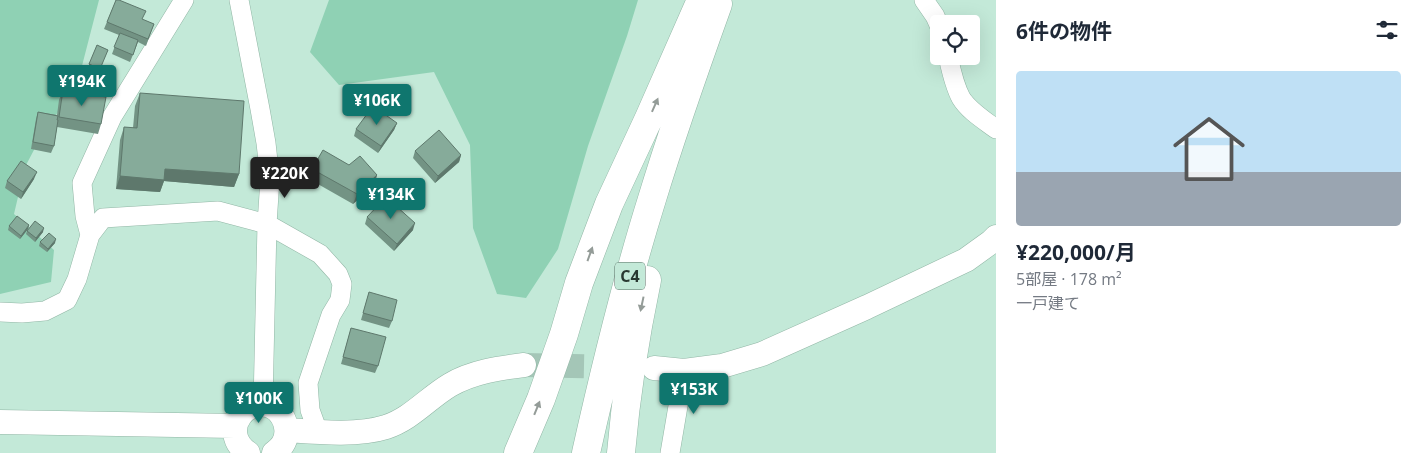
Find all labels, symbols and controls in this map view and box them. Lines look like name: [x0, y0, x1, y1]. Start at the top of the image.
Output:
map controls: [930, 15, 980, 65]
button: locate: [930, 15, 980, 65]
icon: filters: [1373, 16, 1401, 44]
text: 6件の物件: [1016, 17, 1112, 45]
pin: ¥194K: [47, 64, 117, 107]
text: ¥194K: [58, 70, 106, 92]
pin: ¥106K: [342, 84, 412, 126]
text: ¥106K: [353, 89, 401, 111]
one-way arrow: [651, 98, 659, 112]
icon: home: [1164, 104, 1254, 194]
pin: ¥220K: [250, 156, 320, 199]
text: ¥220K: [261, 162, 309, 184]
pin: ¥134K: [356, 178, 426, 220]
text: ¥134K: [367, 183, 415, 205]
text: ¥220,000/月: [1016, 238, 1136, 266]
one-way arrow: [587, 247, 594, 262]
road number: C4: [615, 262, 645, 290]
text: 5部屋 · 178 m²: [1016, 268, 1122, 290]
text: 一戸建て: [1016, 292, 1080, 314]
one-way arrow: [637, 296, 645, 312]
pin: ¥153K: [659, 372, 729, 415]
text: ¥153K: [670, 378, 718, 400]
pin: ¥100K: [224, 382, 294, 424]
text: ¥100K: [235, 387, 283, 409]
one-way arrow: [533, 400, 541, 415]

